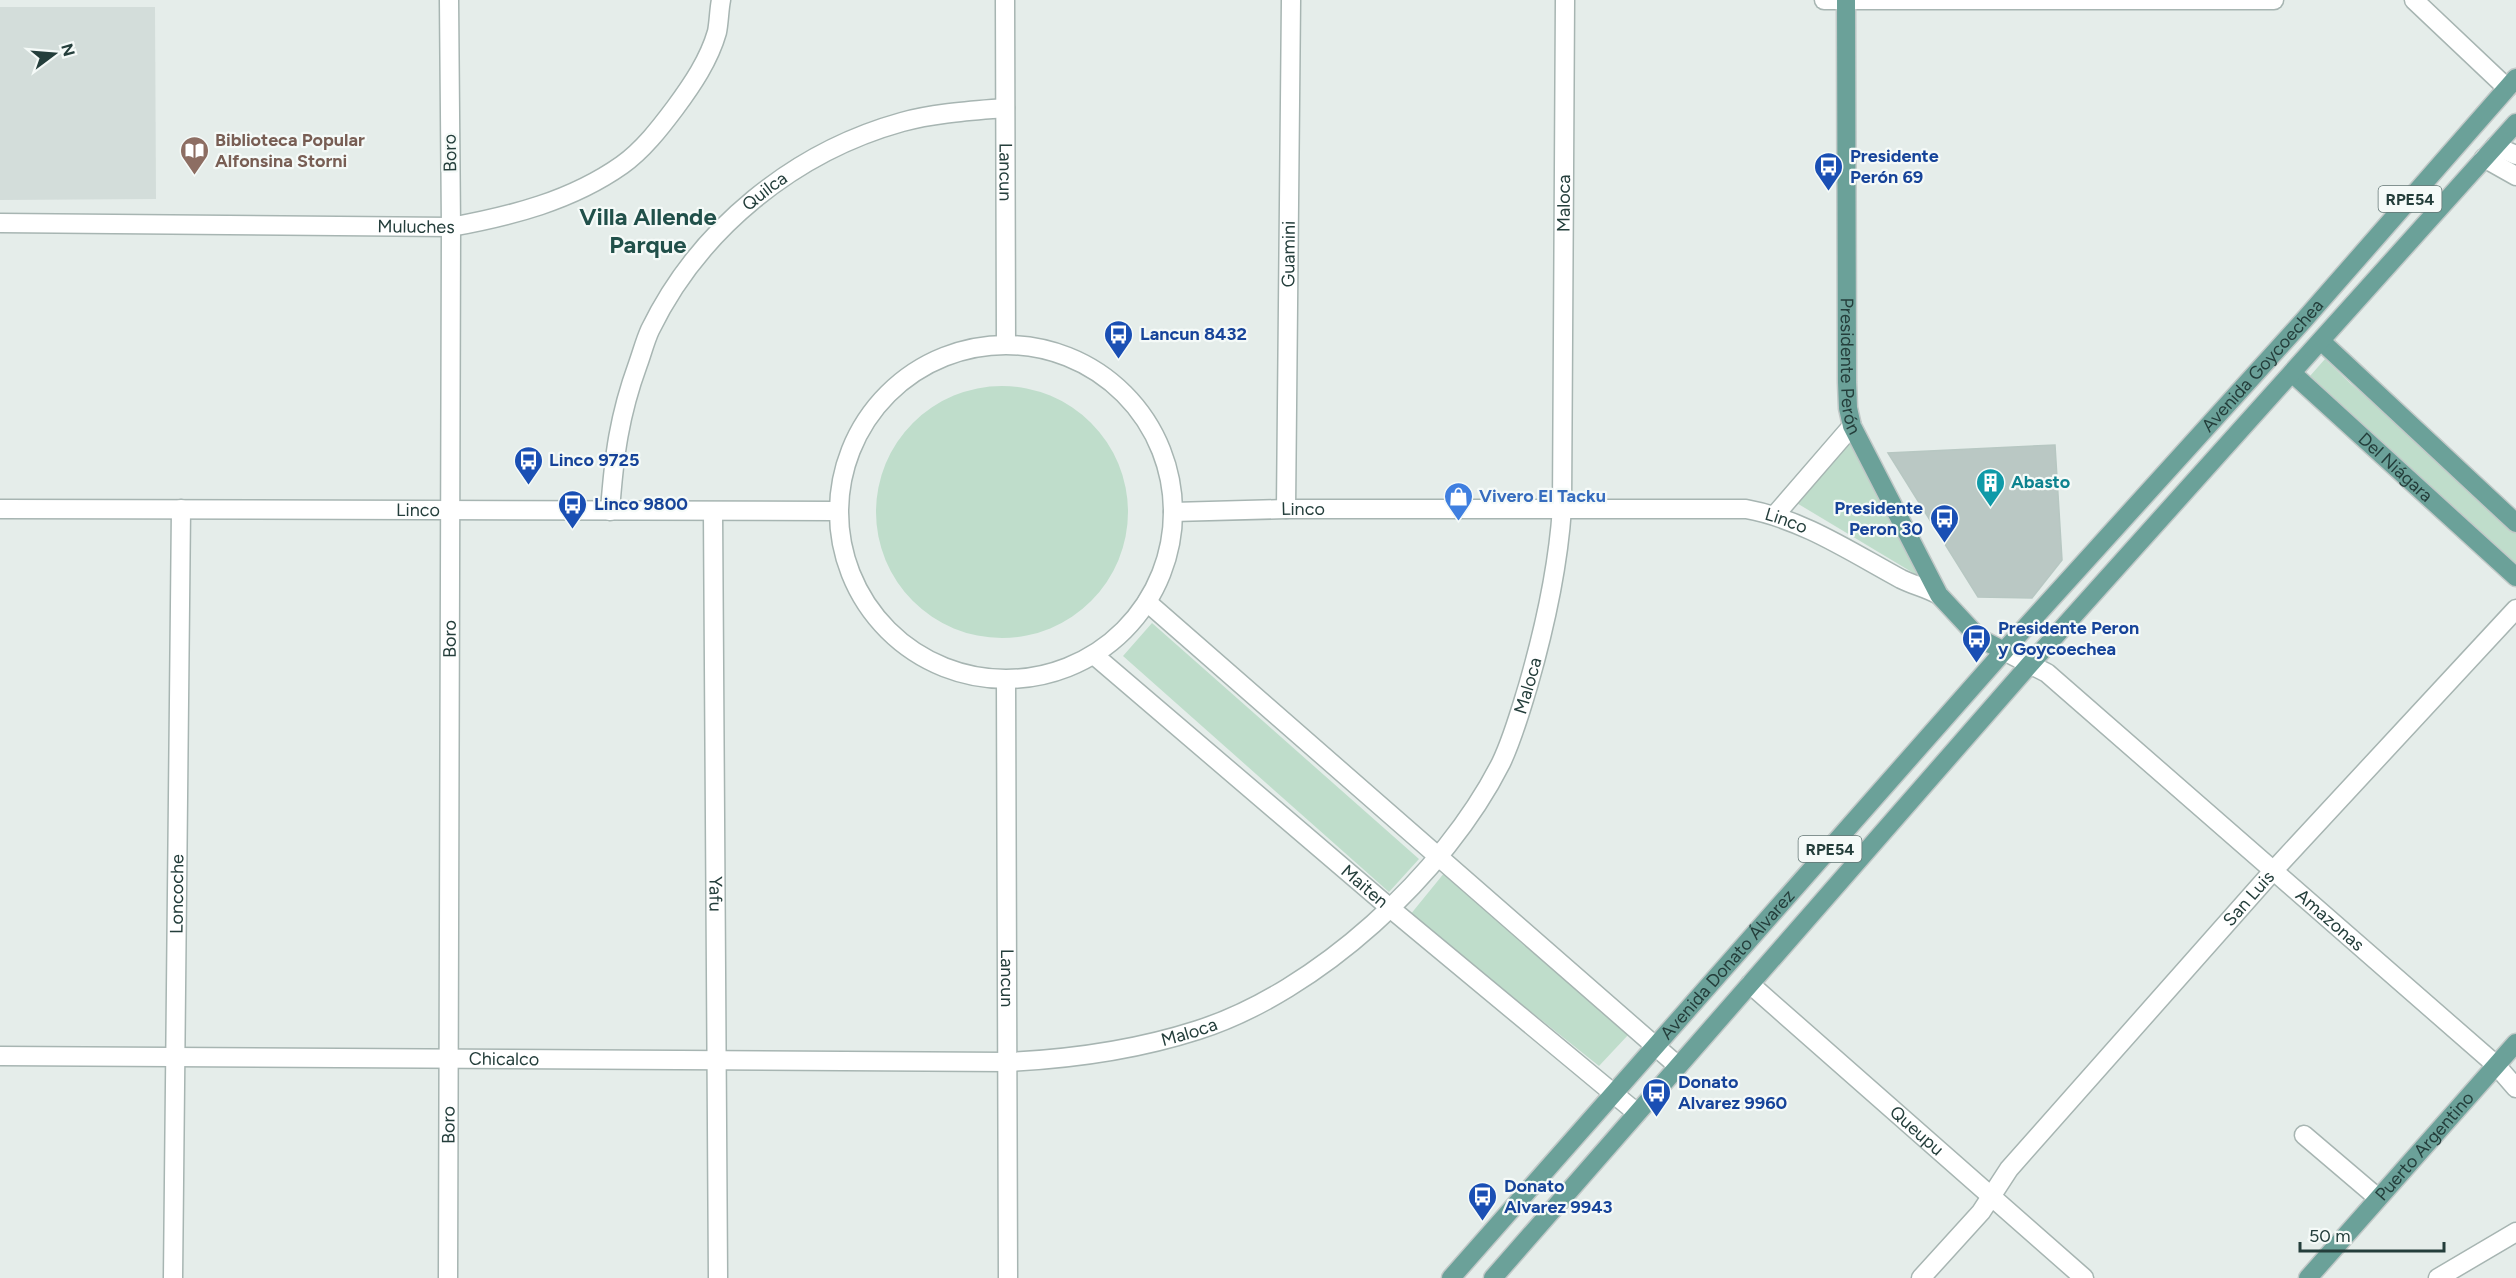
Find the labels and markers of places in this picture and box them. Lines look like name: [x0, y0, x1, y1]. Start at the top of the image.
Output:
place label: Biblioteca Popular Alfonsina Storni: [215, 129, 365, 172]
library icon: Biblioteca Popular Alfonsina Storni: [178, 134, 210, 176]
place label: Presidente Perón 69: [1850, 145, 1939, 188]
bus stop icon: Presidente Perón 69: [1813, 150, 1845, 192]
bus stop icon: Lancun 8432: [1103, 318, 1135, 360]
place label: Lancun 8432: [1140, 323, 1247, 345]
bus stop icon: Linco 9725: [512, 444, 544, 486]
place label: Linco 9725: [549, 449, 640, 471]
building icon: Abasto: [1974, 466, 2006, 508]
place label: Abasto: [2011, 471, 2070, 493]
shop icon: Vivero El Tacku: [1442, 480, 1474, 522]
place label: Vivero El Tacku: [1479, 485, 1606, 507]
bus stop icon: Linco 9800: [557, 488, 589, 530]
place label: Linco 9800: [594, 493, 688, 515]
place label: Presidente Peron 30: [1834, 497, 1923, 540]
bus stop icon: Presidente Peron 30: [1928, 502, 1960, 544]
place label: Presidente Peron y Goycoechea: [1998, 617, 2139, 660]
bus stop icon: Presidente Peron y Goycoechea: [1961, 622, 1993, 664]
place label: Donato Alvarez 9960: [1678, 1071, 1788, 1114]
bus stop icon: Donato Alvarez 9960: [1641, 1076, 1673, 1118]
place label: Donato Alvarez 9943: [1504, 1175, 1613, 1218]
bus stop icon: Donato Alvarez 9943: [1467, 1180, 1499, 1222]

